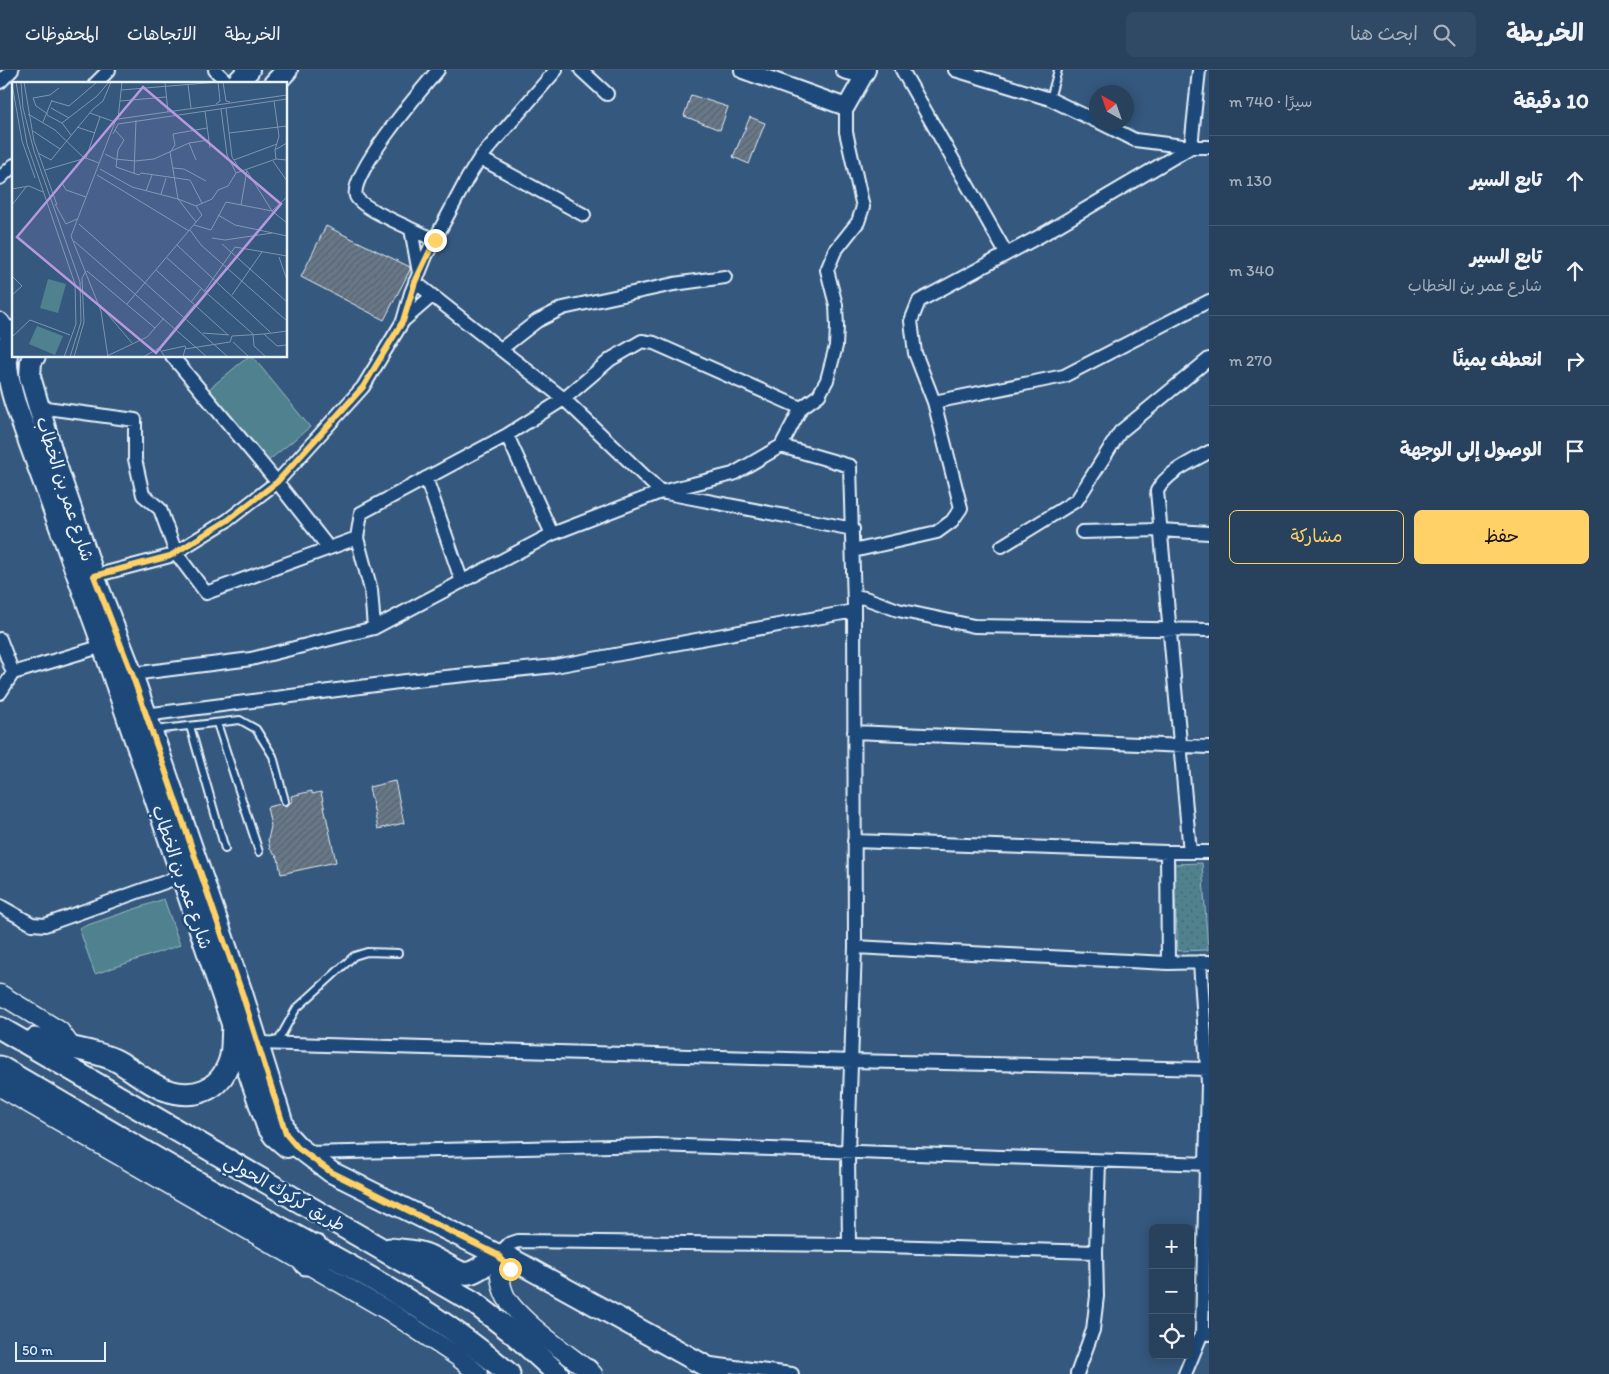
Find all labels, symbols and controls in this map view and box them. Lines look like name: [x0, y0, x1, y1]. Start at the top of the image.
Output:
search box: [1126, 12, 1476, 57]
text: الخريطة: [1506, 18, 1584, 47]
icon: search: [1430, 21, 1458, 49]
text: ابحث هنا: [1350, 22, 1418, 45]
text: المحفوظات: [25, 23, 99, 45]
text: الاتجاهات: [127, 23, 197, 45]
text: الخريطة: [225, 23, 281, 45]
inset map: [12, 82, 288, 358]
north arrow: [1089, 85, 1134, 130]
text: 10 دقيقة: [1513, 88, 1589, 113]
text: سيرًا · 740 m: [1229, 92, 1312, 111]
icon: ahead: [1561, 167, 1589, 195]
text: تابع السير: [1470, 168, 1542, 191]
text: 130 m: [1229, 171, 1272, 190]
route end: [424, 229, 447, 252]
text: تابع السير: [1470, 245, 1542, 268]
icon: ahead: [1561, 257, 1589, 285]
text: 340 m: [1229, 261, 1274, 280]
text: شارع عمر بن الخطاب: [1408, 276, 1542, 295]
icon: right: [1561, 347, 1589, 375]
text: انعطف يمينًا: [1453, 348, 1542, 371]
text: 270 m: [1229, 351, 1272, 370]
street label: شارع عمر بن الخطاب: [30, 414, 99, 564]
icon: arrive: [1561, 437, 1589, 465]
text: الوصول إلى الوجهة: [1400, 438, 1542, 461]
button: مشاركة: [1229, 510, 1404, 564]
button: حفظ: [1414, 510, 1589, 564]
street label: شارع عمر بن الخطاب: [146, 802, 217, 952]
street label: طريق كركوك الحولي: [218, 1149, 349, 1241]
map controls: [1149, 1224, 1194, 1359]
button: +: [1149, 1224, 1194, 1269]
route start: [499, 1258, 522, 1281]
button: −: [1149, 1269, 1194, 1314]
button: locate: [1149, 1314, 1194, 1359]
scale bar: [15, 1339, 106, 1362]
text: 50 m: [22, 1342, 53, 1359]

